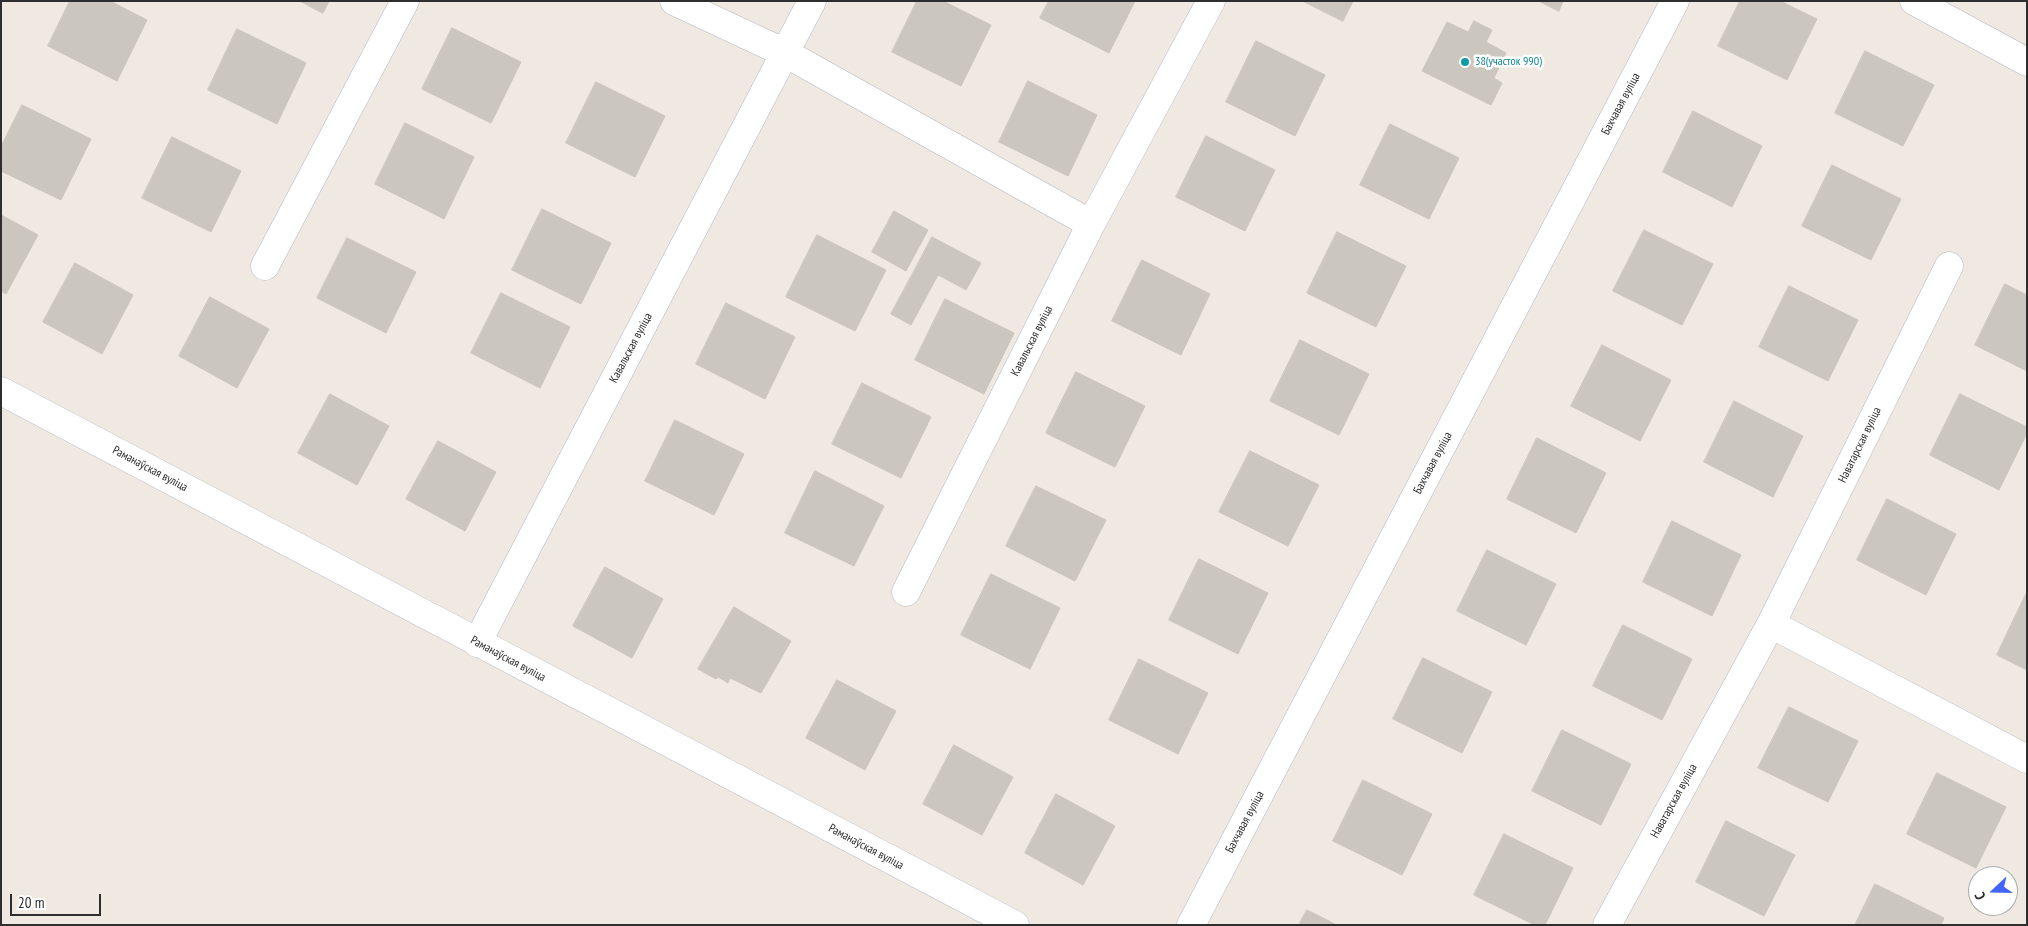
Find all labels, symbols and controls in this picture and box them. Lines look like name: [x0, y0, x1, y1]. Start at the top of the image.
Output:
place label: 38(участок 990): [1475, 55, 1542, 69]
marker: 38(участок 990): [1459, 56, 1471, 68]
street label: Бахчавая вуліца: [1599, 70, 1643, 138]
street label: Кавальская вуліца: [1008, 303, 1056, 379]
street label: Кавальская вуліца: [606, 310, 656, 386]
street label: Наватарская вуліца: [1835, 405, 1885, 485]
street label: Бахчавая вуліца: [1411, 429, 1455, 497]
street label: Раманаўская вуліца: [110, 443, 190, 495]
street label: Раманаўская вуліца: [468, 633, 548, 685]
street label: Наватарская вуліца: [1648, 761, 1700, 841]
street label: Бахчавая вуліца: [1223, 788, 1267, 856]
street label: Раманаўская вуліца: [826, 821, 906, 873]
north arrow: [1968, 866, 2018, 916]
scale bar: [12, 884, 104, 916]
text: С: [1970, 890, 1989, 902]
text: 20 m: [18, 893, 44, 912]

